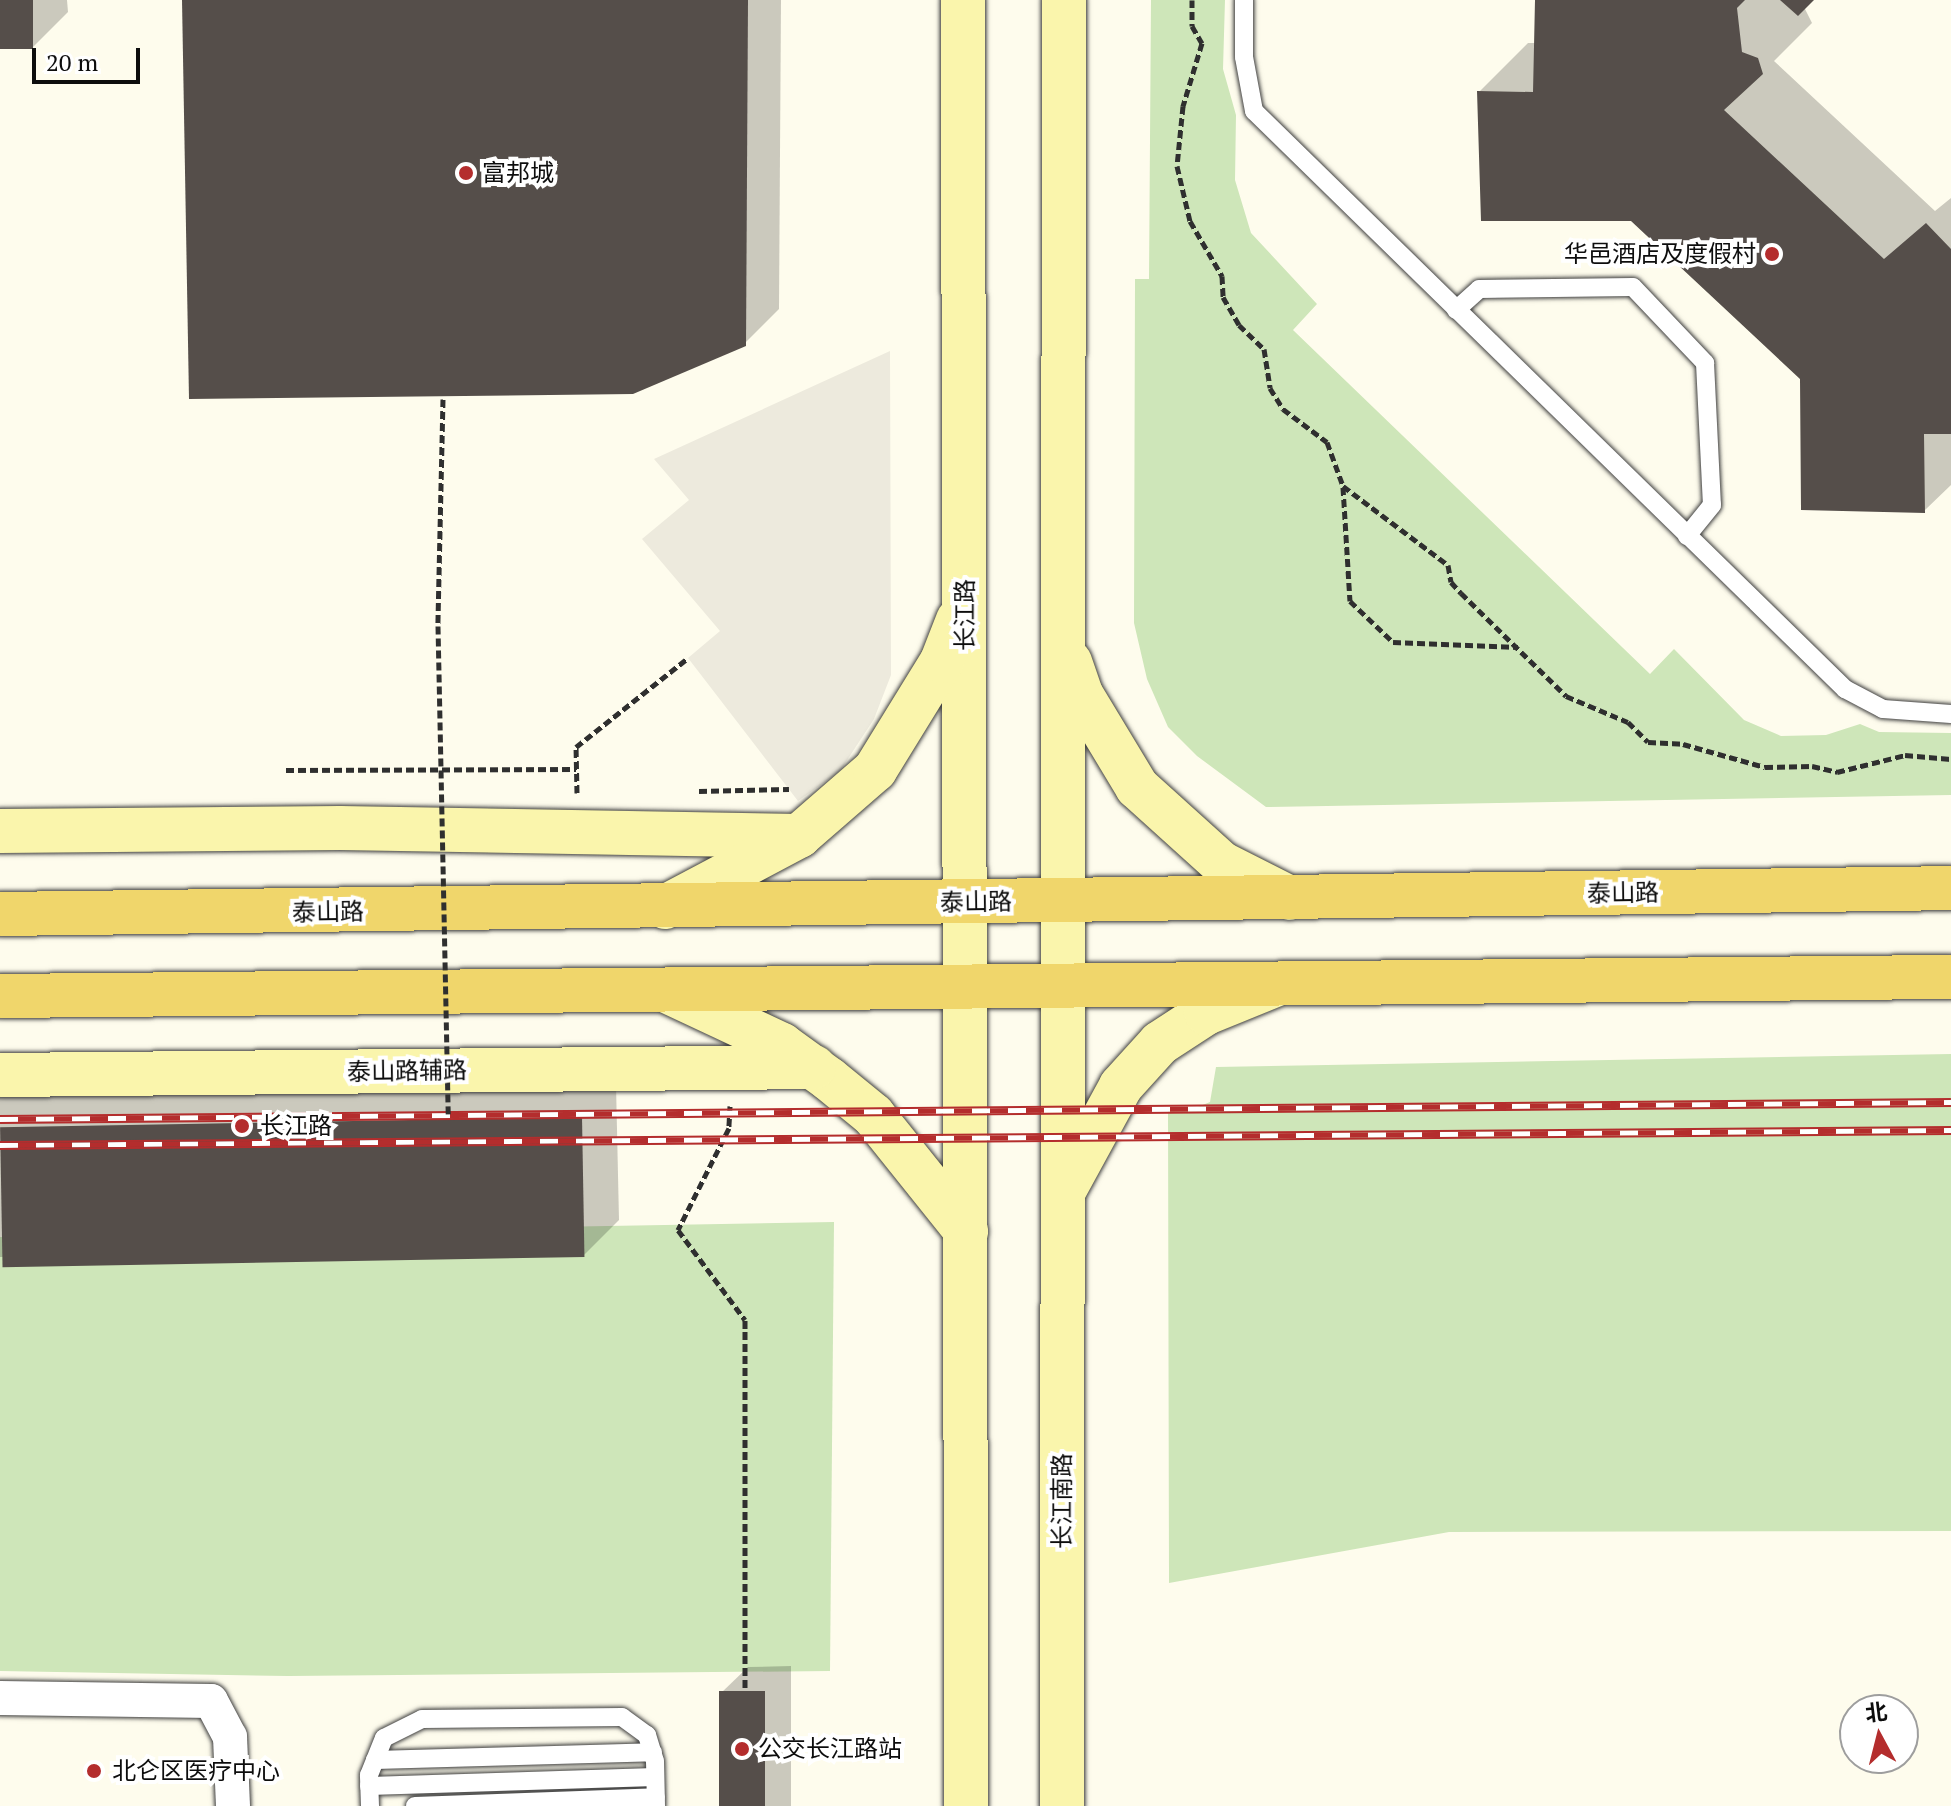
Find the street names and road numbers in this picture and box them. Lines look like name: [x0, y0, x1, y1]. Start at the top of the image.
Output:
street label: 长江路: [951, 579, 979, 651]
street label: 泰山路: [1587, 878, 1659, 908]
street label: 泰山路: [940, 887, 1012, 917]
street label: 泰山路: [292, 897, 364, 927]
street label: 泰山路辅路: [347, 1056, 467, 1086]
street label: 长江南路: [1048, 1453, 1076, 1549]

